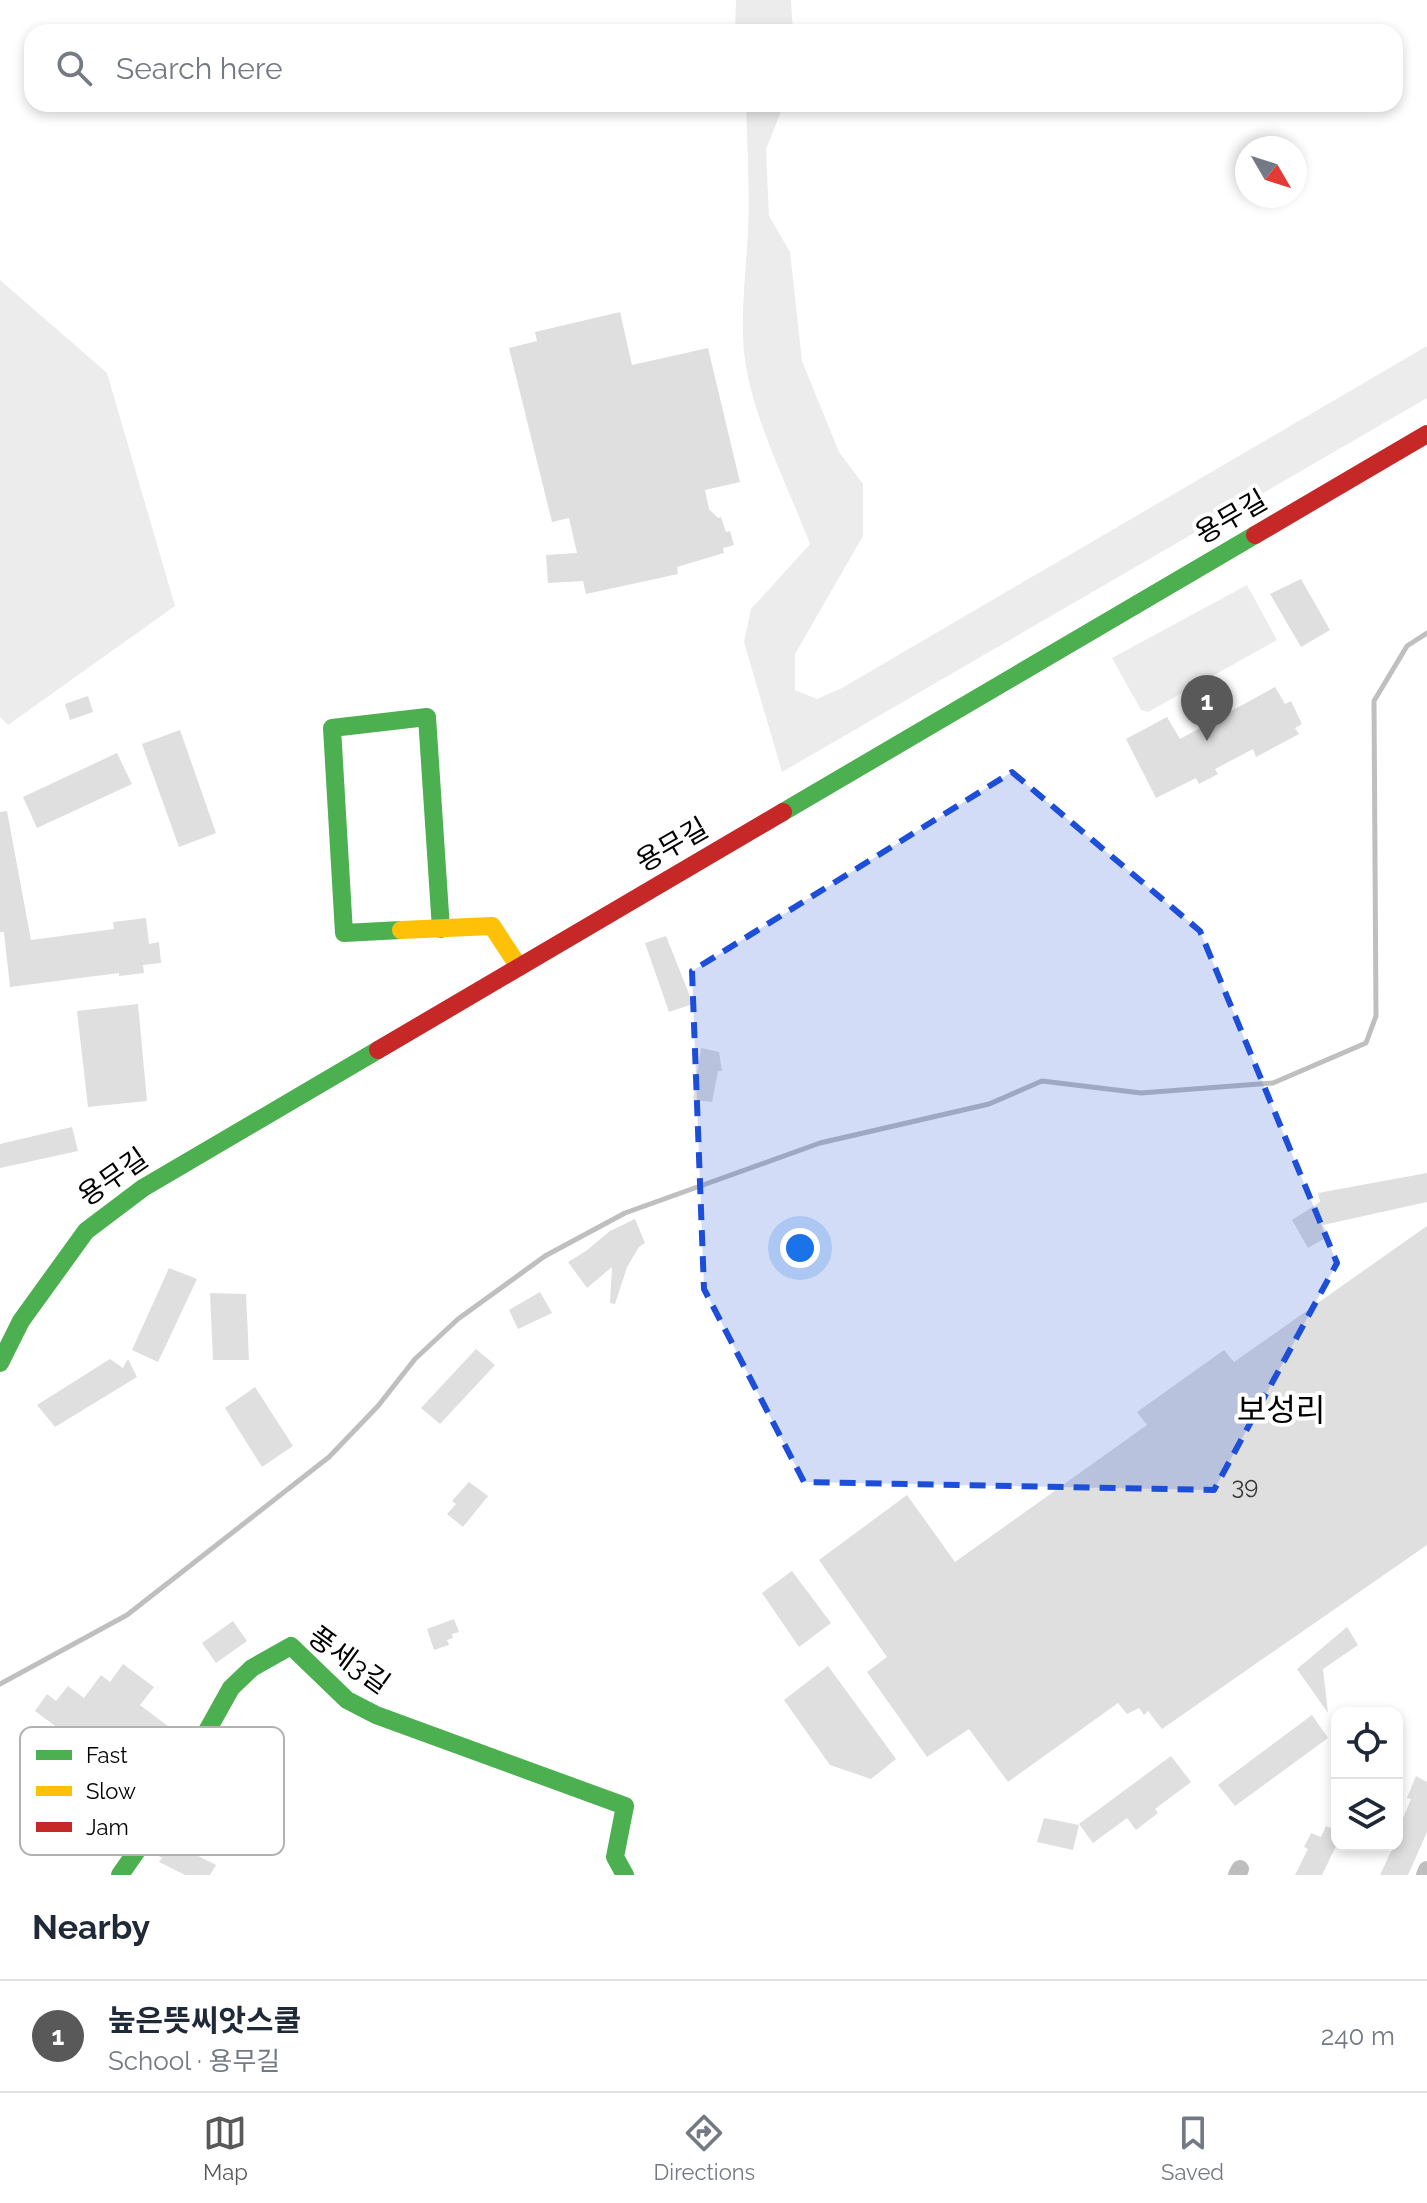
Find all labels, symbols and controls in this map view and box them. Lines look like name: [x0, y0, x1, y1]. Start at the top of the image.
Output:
search box: [24, 24, 1403, 112]
icon: search: [52, 46, 96, 90]
text: Search here: [116, 51, 283, 86]
north arrow: [1235, 136, 1307, 208]
street label: 용무길: [1189, 483, 1273, 551]
pin: 1: [1181, 675, 1233, 741]
street label: 용무길: [630, 811, 714, 879]
street label: 용무길: [72, 1141, 154, 1213]
your location: [780, 1228, 820, 1268]
district label: 보성리: [1237, 1391, 1325, 1428]
house number: 39: [1232, 1471, 1258, 1500]
street label: 풍세3길: [302, 1620, 396, 1700]
map controls: [1331, 1707, 1403, 1851]
button: locate: [1331, 1707, 1403, 1779]
legend: [20, 1727, 284, 1855]
text: Fast: [86, 1742, 128, 1768]
text: Slow: [86, 1778, 136, 1804]
button: layers: [1331, 1779, 1403, 1851]
text: Jam: [86, 1814, 129, 1840]
text: Nearby: [32, 1907, 150, 1947]
text: 높은뜻씨앗스쿨: [108, 2003, 301, 2038]
text: 1: [52, 2021, 64, 2051]
text: 240 m: [1321, 2021, 1395, 2051]
text: School · 용무길: [108, 2046, 280, 2076]
tab: Map: [203, 2111, 248, 2185]
tab: Directions: [654, 2111, 755, 2185]
tab: Saved: [1161, 2111, 1224, 2185]

